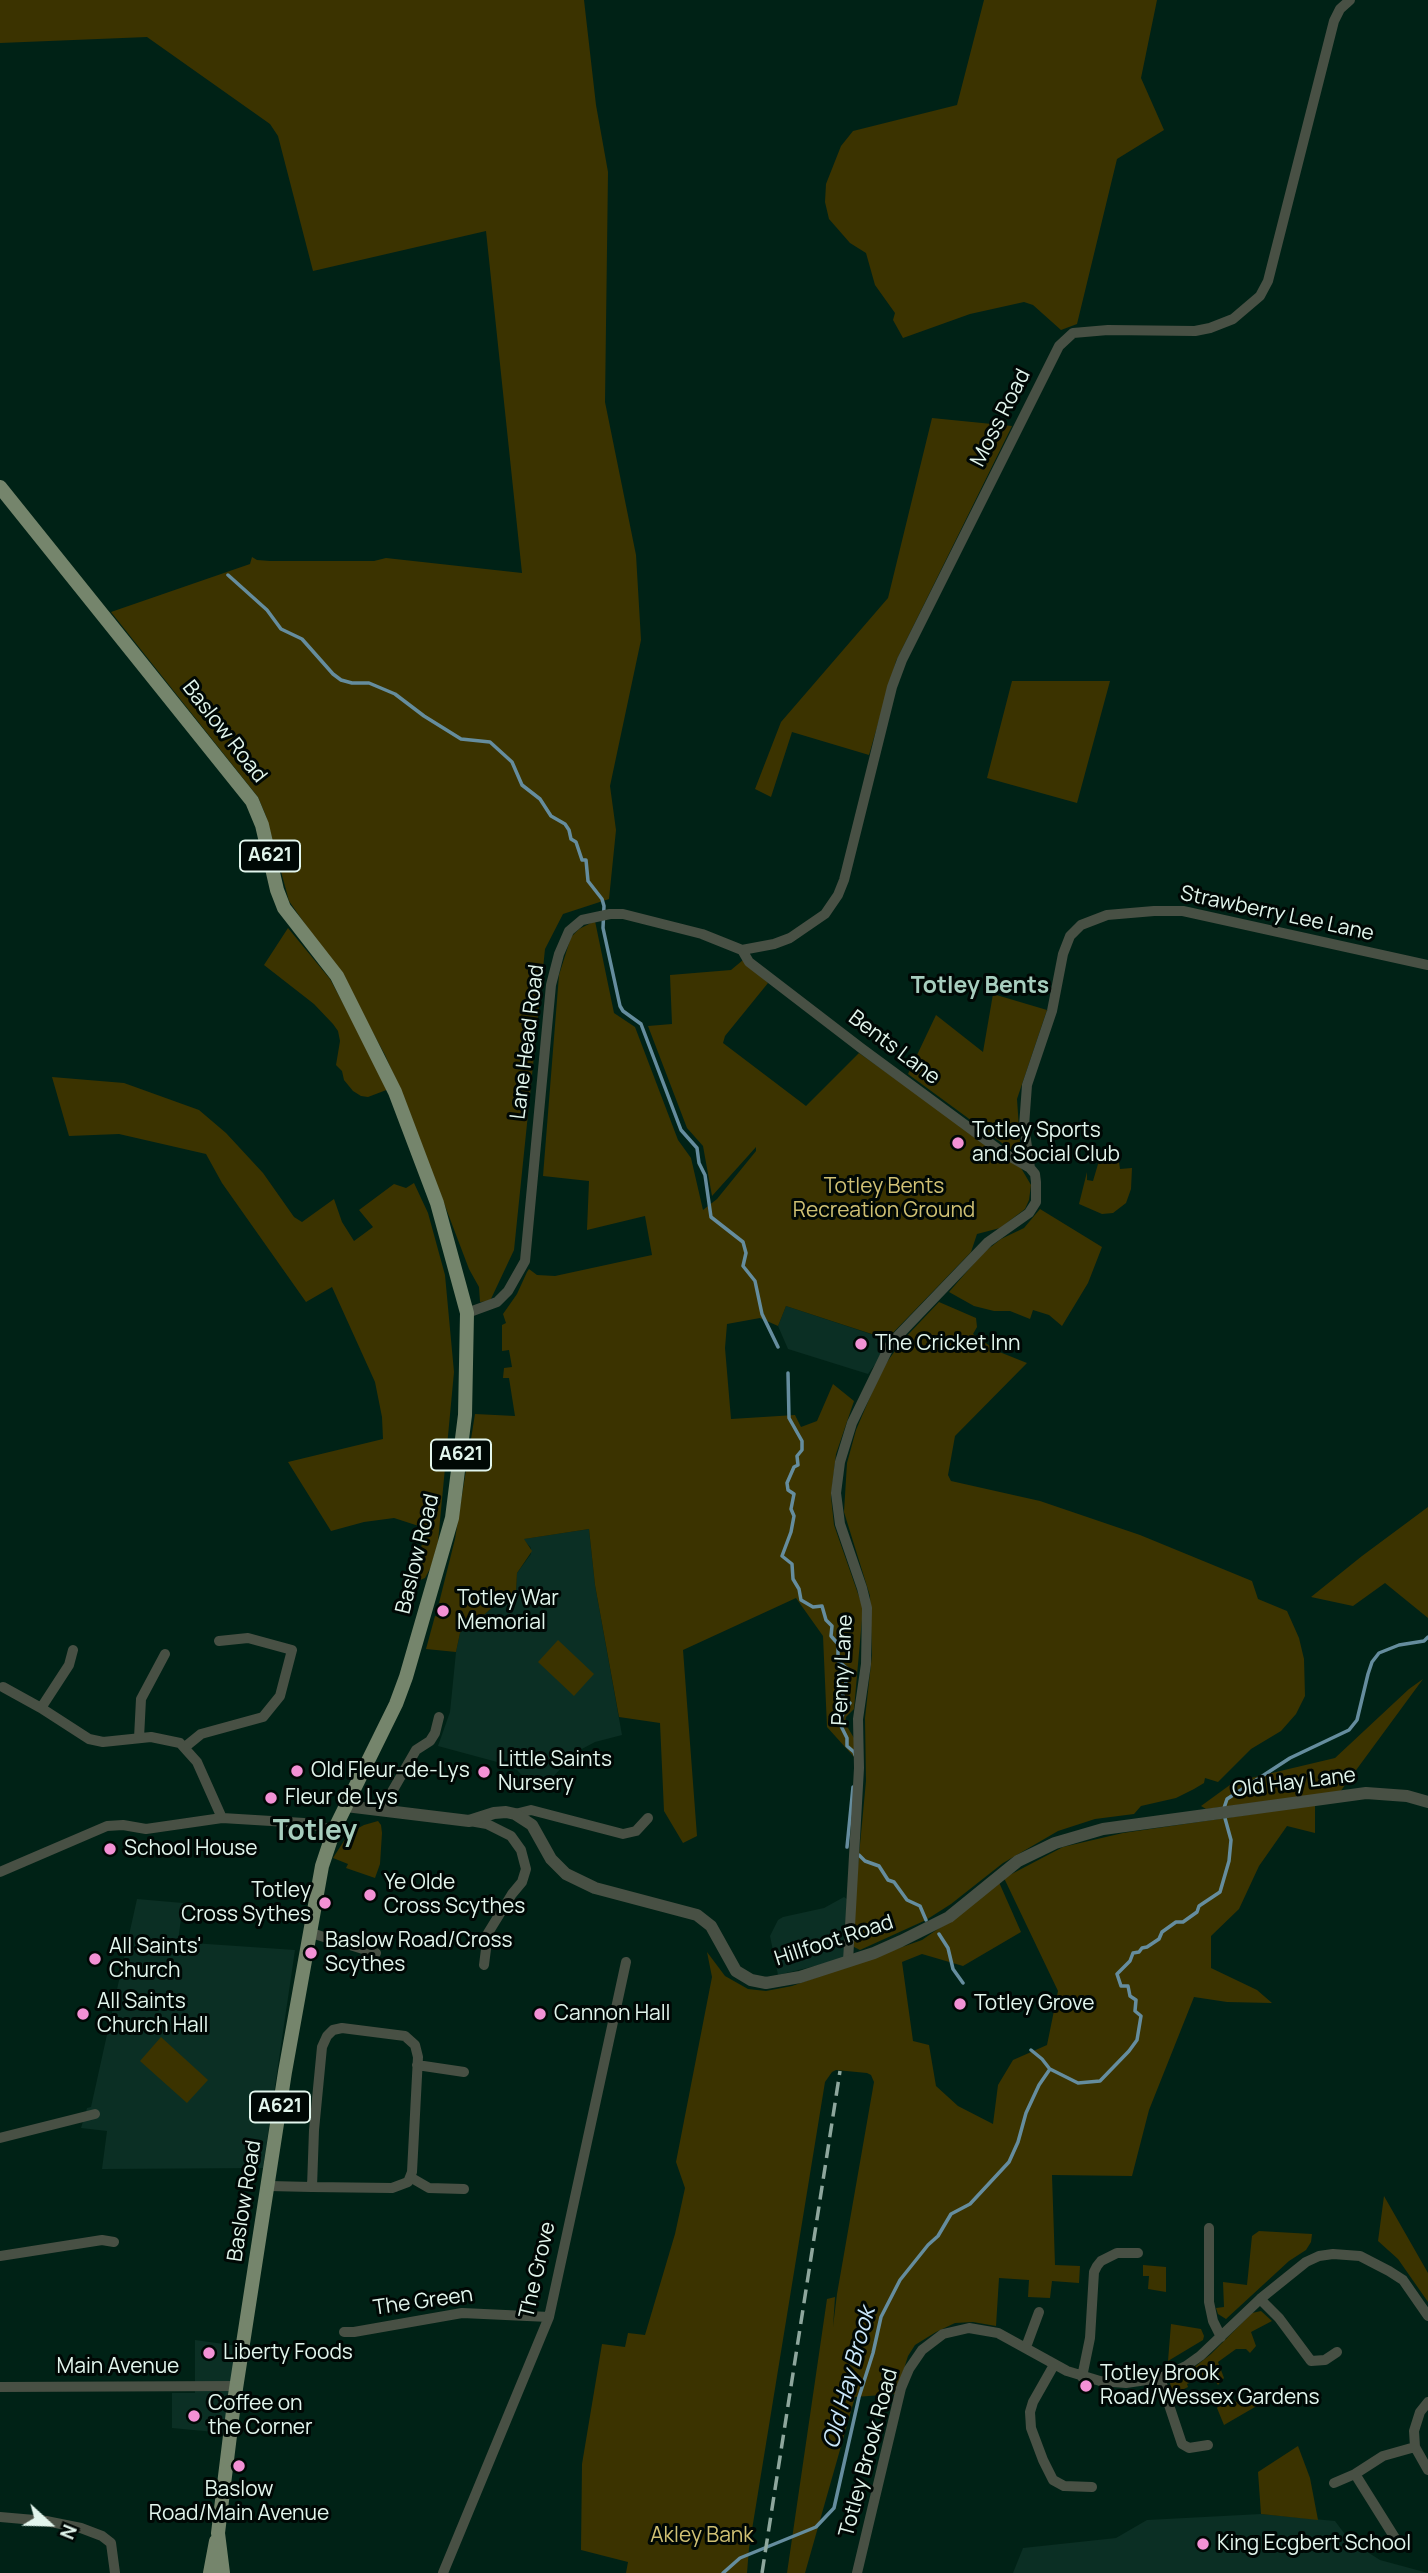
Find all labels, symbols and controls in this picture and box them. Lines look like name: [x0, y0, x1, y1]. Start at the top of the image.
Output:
street label: Moss Road: [966, 365, 1036, 471]
street label: Baslow Road: [176, 676, 272, 788]
road number: A621: [240, 841, 300, 872]
street label: Strawberry Lee Lane: [1178, 881, 1376, 947]
street label: Lane Head Road: [506, 963, 550, 1121]
district label: Totley Bents: [911, 973, 1049, 1001]
street label: Bents Lane: [843, 1005, 945, 1091]
place label: Totley Sports and Social Club: [972, 1118, 1120, 1168]
marker: Totley Sports and Social Club: [950, 1135, 966, 1151]
park label: Totley Bents Recreation Ground: [793, 1174, 975, 1224]
place label: The Cricket Inn: [875, 1331, 1021, 1357]
marker: The Cricket Inn: [853, 1336, 869, 1352]
road number: A621: [431, 1440, 491, 1470]
street label: Baslow Road: [391, 1491, 445, 1617]
place label: Totley War Memorial: [457, 1586, 559, 1636]
marker: Totley War Memorial: [435, 1603, 451, 1619]
street label: Penny Lane: [828, 1614, 858, 1726]
place label: Little Saints Nursery: [498, 1747, 612, 1797]
place label: Old Fleur-de-Lys: [311, 1758, 470, 1784]
marker: Old Fleur-de-Lys: [289, 1763, 305, 1779]
street label: Old Hay Lane: [1231, 1763, 1357, 1803]
marker: Little Saints Nursery: [476, 1764, 492, 1780]
place label: Fleur de Lys: [285, 1785, 398, 1811]
marker: Fleur de Lys: [263, 1790, 279, 1806]
district label: Totley: [273, 1815, 357, 1849]
place label: School House: [124, 1836, 258, 1862]
marker: School House: [102, 1841, 118, 1857]
place label: Ye Olde Cross Scythes: [384, 1870, 525, 1920]
place label: Totley Cross Sythes: [181, 1878, 311, 1928]
marker: Ye Olde Cross Scythes: [362, 1887, 378, 1903]
marker: Totley Cross Sythes: [317, 1895, 333, 1911]
street label: Hillfoot Road: [771, 1910, 897, 1972]
place label: Baslow Road/Cross Scythes: [325, 1928, 512, 1978]
place label: All Saints' Church: [109, 1934, 202, 1984]
marker: Baslow Road/Cross Scythes: [303, 1945, 319, 1961]
marker: All Saints' Church: [87, 1951, 103, 1967]
place label: All Saints Church Hall: [97, 1989, 208, 2039]
place label: Totley Grove: [974, 1991, 1095, 2017]
marker: Totley Grove: [952, 1996, 968, 2012]
place label: Cannon Hall: [554, 2001, 671, 2027]
marker: All Saints Church Hall: [75, 2006, 91, 2022]
marker: Cannon Hall: [532, 2006, 548, 2022]
road number: A621: [250, 2092, 310, 2122]
street label: Baslow Road: [223, 2139, 267, 2263]
street label: The Grove: [515, 2219, 561, 2321]
street label: The Green: [372, 2283, 474, 2321]
water label: Old Hay Brook: [818, 2304, 882, 2452]
place label: Liberty Foods: [223, 2340, 353, 2366]
marker: Liberty Foods: [201, 2345, 217, 2361]
street label: Main Avenue: [57, 2354, 179, 2380]
place label: Totley Brook Road/Wessex Gardens: [1100, 2361, 1319, 2411]
street label: Totley Brook Road: [834, 2366, 904, 2540]
marker: Totley Brook Road/Wessex Gardens: [1078, 2378, 1094, 2394]
place label: Coffee on the Corner: [208, 2391, 313, 2441]
marker: Coffee on the Corner: [186, 2408, 202, 2424]
marker: Baslow Road/Main Avenue: [231, 2458, 247, 2474]
place label: Baslow Road/Main Avenue: [149, 2477, 329, 2527]
north arrow: [14, 2489, 84, 2559]
text: N: [54, 2521, 83, 2543]
park label: Akley Bank: [650, 2523, 754, 2549]
place label: King Ecgbert School: [1217, 2531, 1411, 2557]
marker: King Ecgbert School: [1195, 2536, 1211, 2552]

